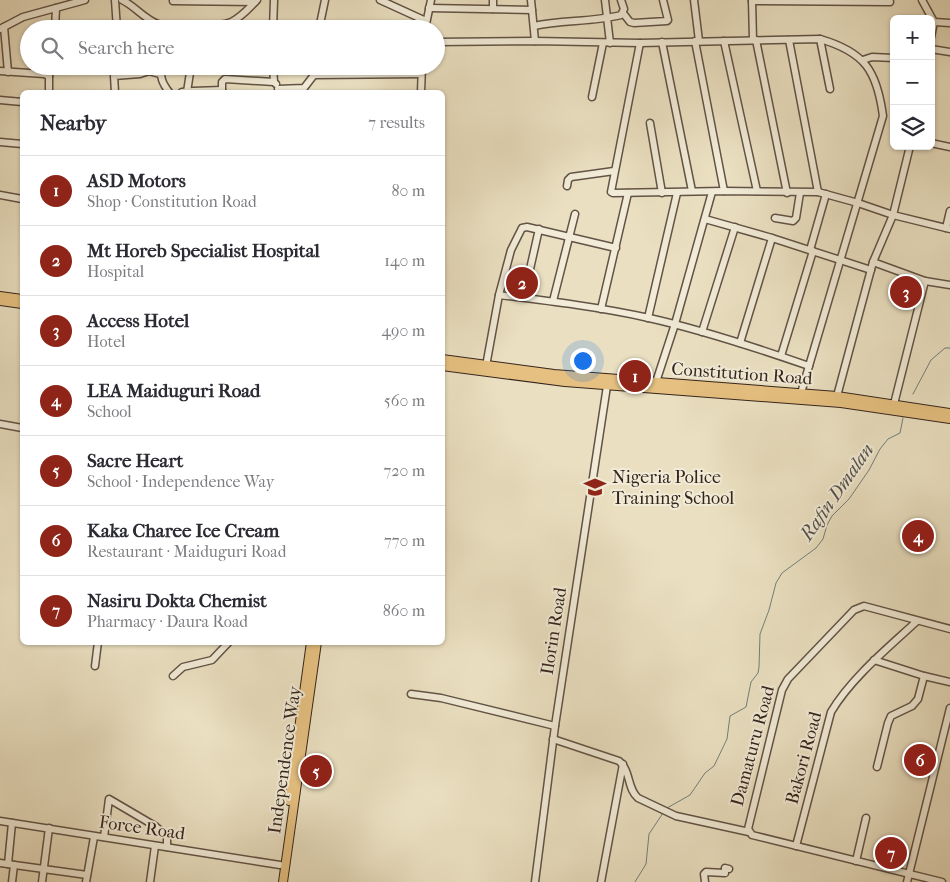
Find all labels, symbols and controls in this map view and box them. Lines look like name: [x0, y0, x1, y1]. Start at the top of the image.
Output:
map controls: [890, 15, 935, 150]
button: +: [890, 15, 935, 60]
search box: [20, 20, 445, 75]
icon: search: [38, 34, 66, 62]
text: Search here: [78, 37, 174, 59]
button: −: [890, 60, 935, 105]
button: layers: [890, 105, 935, 150]
text: Nearby: [40, 111, 106, 135]
text: 7 results: [368, 113, 425, 132]
text: ASD Motors: [87, 170, 186, 192]
text: 1: [53, 181, 59, 200]
text: 80 m: [391, 181, 425, 200]
text: Shop · Constitution Road: [87, 192, 257, 211]
text: Mt Horeb Specialist Hospital: [87, 240, 320, 262]
text: 2: [52, 251, 60, 270]
text: 140 m: [384, 251, 425, 270]
text: Hospital: [87, 262, 144, 281]
pin: 2: [506, 264, 538, 302]
pin: 3: [890, 273, 922, 311]
text: Access Hotel: [87, 310, 189, 332]
text: 3: [53, 321, 59, 340]
text: 490 m: [382, 321, 425, 340]
text: Hotel: [87, 332, 125, 351]
your location: [570, 348, 596, 374]
pin: 1: [619, 357, 651, 395]
street label: Constitution Road: [671, 359, 813, 389]
text: LEA Maiduguri Road: [87, 380, 260, 402]
text: 4: [51, 391, 61, 410]
text: 560 m: [384, 391, 425, 410]
text: School: [87, 402, 132, 421]
water label: Rafin Dmalan: [794, 439, 878, 546]
text: Sacre Heart: [87, 450, 183, 472]
text: 5: [53, 461, 59, 480]
text: 720 m: [384, 461, 425, 480]
place label: Nigeria Police Training School: [612, 467, 734, 509]
text: School · Independence Way: [87, 472, 274, 491]
school or university icon: Nigeria Police Training School: [582, 474, 608, 500]
pin: 4: [902, 517, 934, 555]
text: Kaka Charee Ice Cream: [87, 520, 279, 542]
text: 6: [52, 531, 60, 550]
text: 770 m: [384, 531, 425, 550]
text: Restaurant · Maiduguri Road: [87, 542, 286, 561]
street label: Ilorin Road: [537, 586, 571, 676]
text: Nasiru Dokta Chemist: [87, 590, 267, 612]
text: 7: [52, 601, 60, 620]
text: 860 m: [383, 601, 425, 620]
text: Pharmacy · Daura Road: [87, 612, 248, 631]
street label: Independence Way: [264, 683, 306, 835]
street label: Damaturu Road: [727, 683, 779, 809]
street label: Bakori Road: [782, 709, 826, 807]
pin: 6: [904, 741, 936, 779]
pin: 5: [300, 752, 332, 790]
street label: Force Road: [97, 812, 187, 844]
pin: 7: [875, 834, 907, 872]

